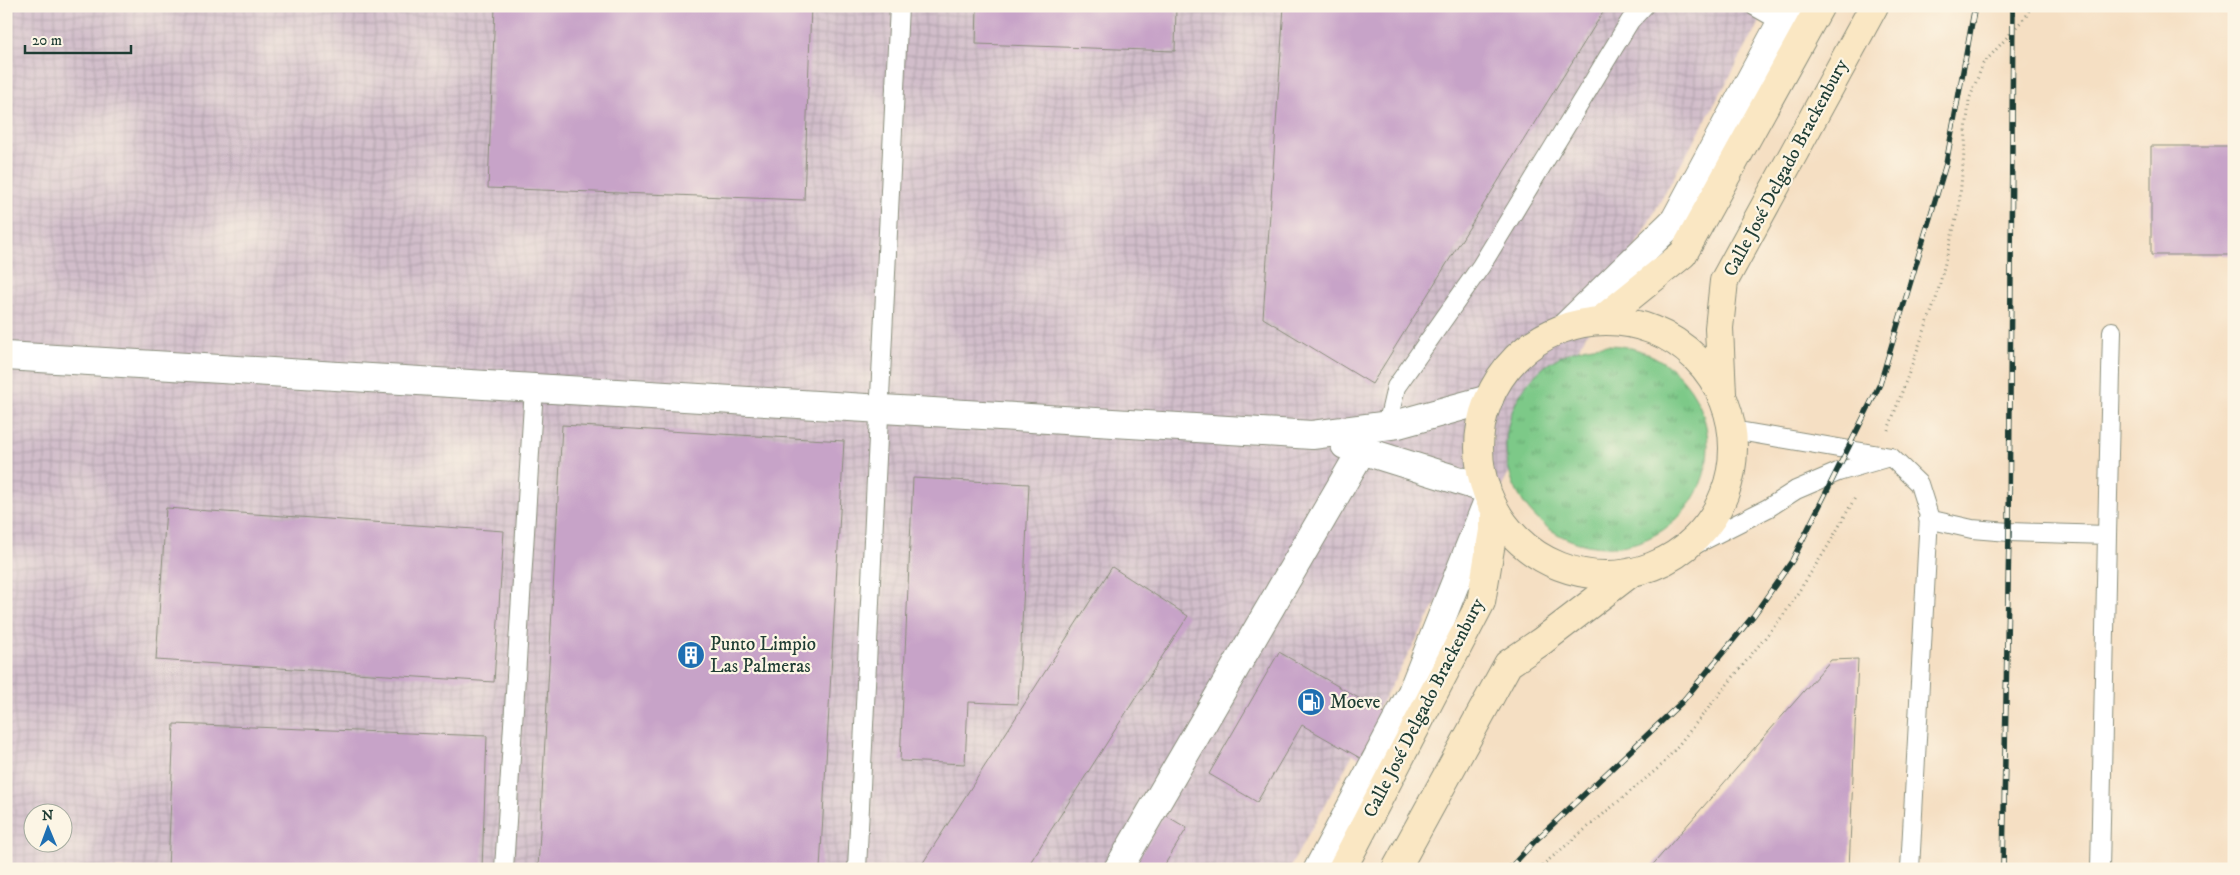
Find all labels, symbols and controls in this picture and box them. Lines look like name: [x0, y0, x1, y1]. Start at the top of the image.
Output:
scale bar: [25, 22, 131, 54]
text: 20 m: [32, 31, 62, 50]
street label: Calle José Delgado Brackenbury: [1719, 54, 1854, 281]
street label: Calle José Delgado Brackenbury: [1359, 594, 1490, 821]
place label: Punto Limpio Las Palmeras: [710, 633, 816, 678]
building icon: Punto Limpio Las Palmeras: [676, 640, 706, 670]
fuel station icon: Moeve: [1296, 687, 1326, 717]
place label: Moeve: [1330, 691, 1381, 714]
north arrow: [22, 802, 72, 852]
text: N: [42, 807, 54, 825]

